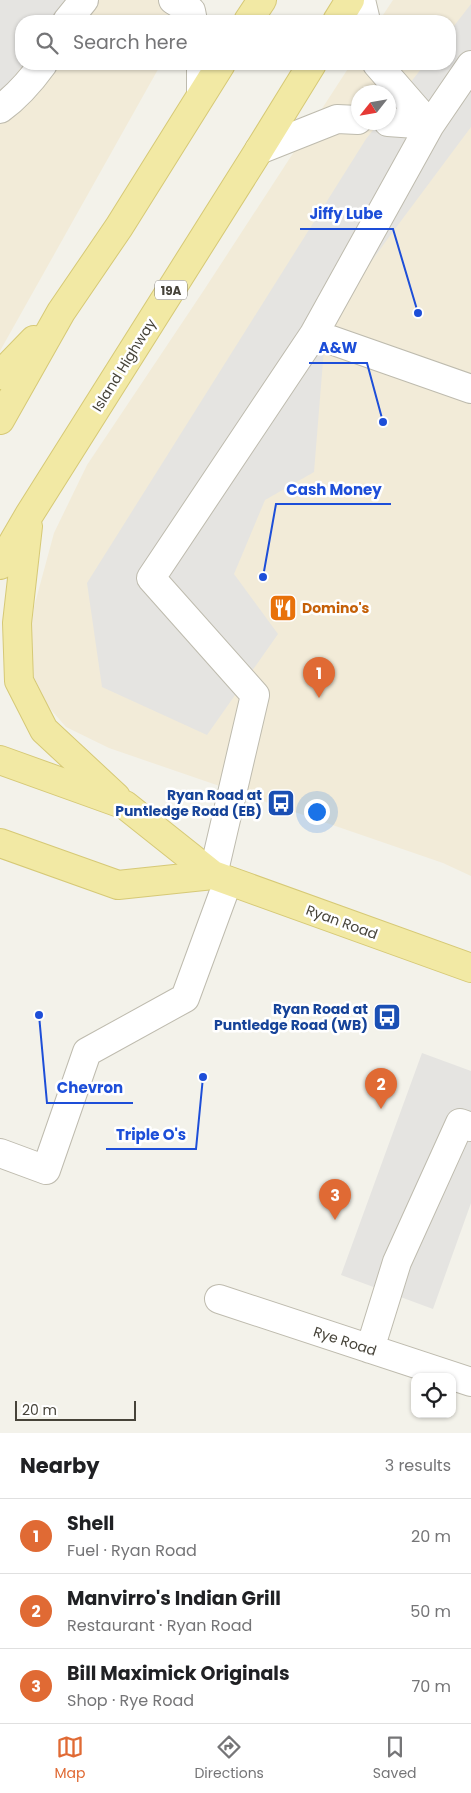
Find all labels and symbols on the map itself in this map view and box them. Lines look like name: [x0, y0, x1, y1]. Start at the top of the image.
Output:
north arrow: [351, 85, 396, 130]
callout: Jiffy Lube: [300, 199, 393, 229]
text: Jiffy Lube: [309, 203, 383, 224]
road number: 19A: [155, 280, 187, 300]
street label: Island Highway: [87, 315, 161, 415]
callout: A&W: [309, 333, 367, 363]
text: A&W: [319, 337, 358, 358]
callout: Cash Money: [276, 474, 391, 504]
text: Cash Money: [286, 479, 382, 500]
restaurant icon: Domino's: [268, 593, 298, 623]
place label: Domino's: [302, 598, 369, 618]
pin: 1: [303, 657, 335, 698]
place label: Ryan Road at Puntledge Road (EB): [115, 785, 262, 821]
bus stop icon: Ryan Road at Puntledge Road (EB): [266, 788, 296, 818]
your location: [304, 799, 330, 825]
street label: Ryan Road: [303, 900, 381, 944]
place label: Ryan Road at Puntledge Road (WB): [214, 999, 368, 1035]
bus stop icon: Ryan Road at Puntledge Road (WB): [372, 1002, 402, 1032]
pin: 2: [365, 1068, 397, 1109]
callout: Chevron: [47, 1073, 133, 1103]
text: Chevron: [57, 1077, 123, 1098]
callout: Triple O's: [106, 1119, 196, 1149]
text: Triple O's: [116, 1124, 186, 1145]
pin: 3: [319, 1179, 351, 1220]
street label: Rye Road: [311, 1321, 379, 1361]
scale bar: [15, 1398, 136, 1421]

